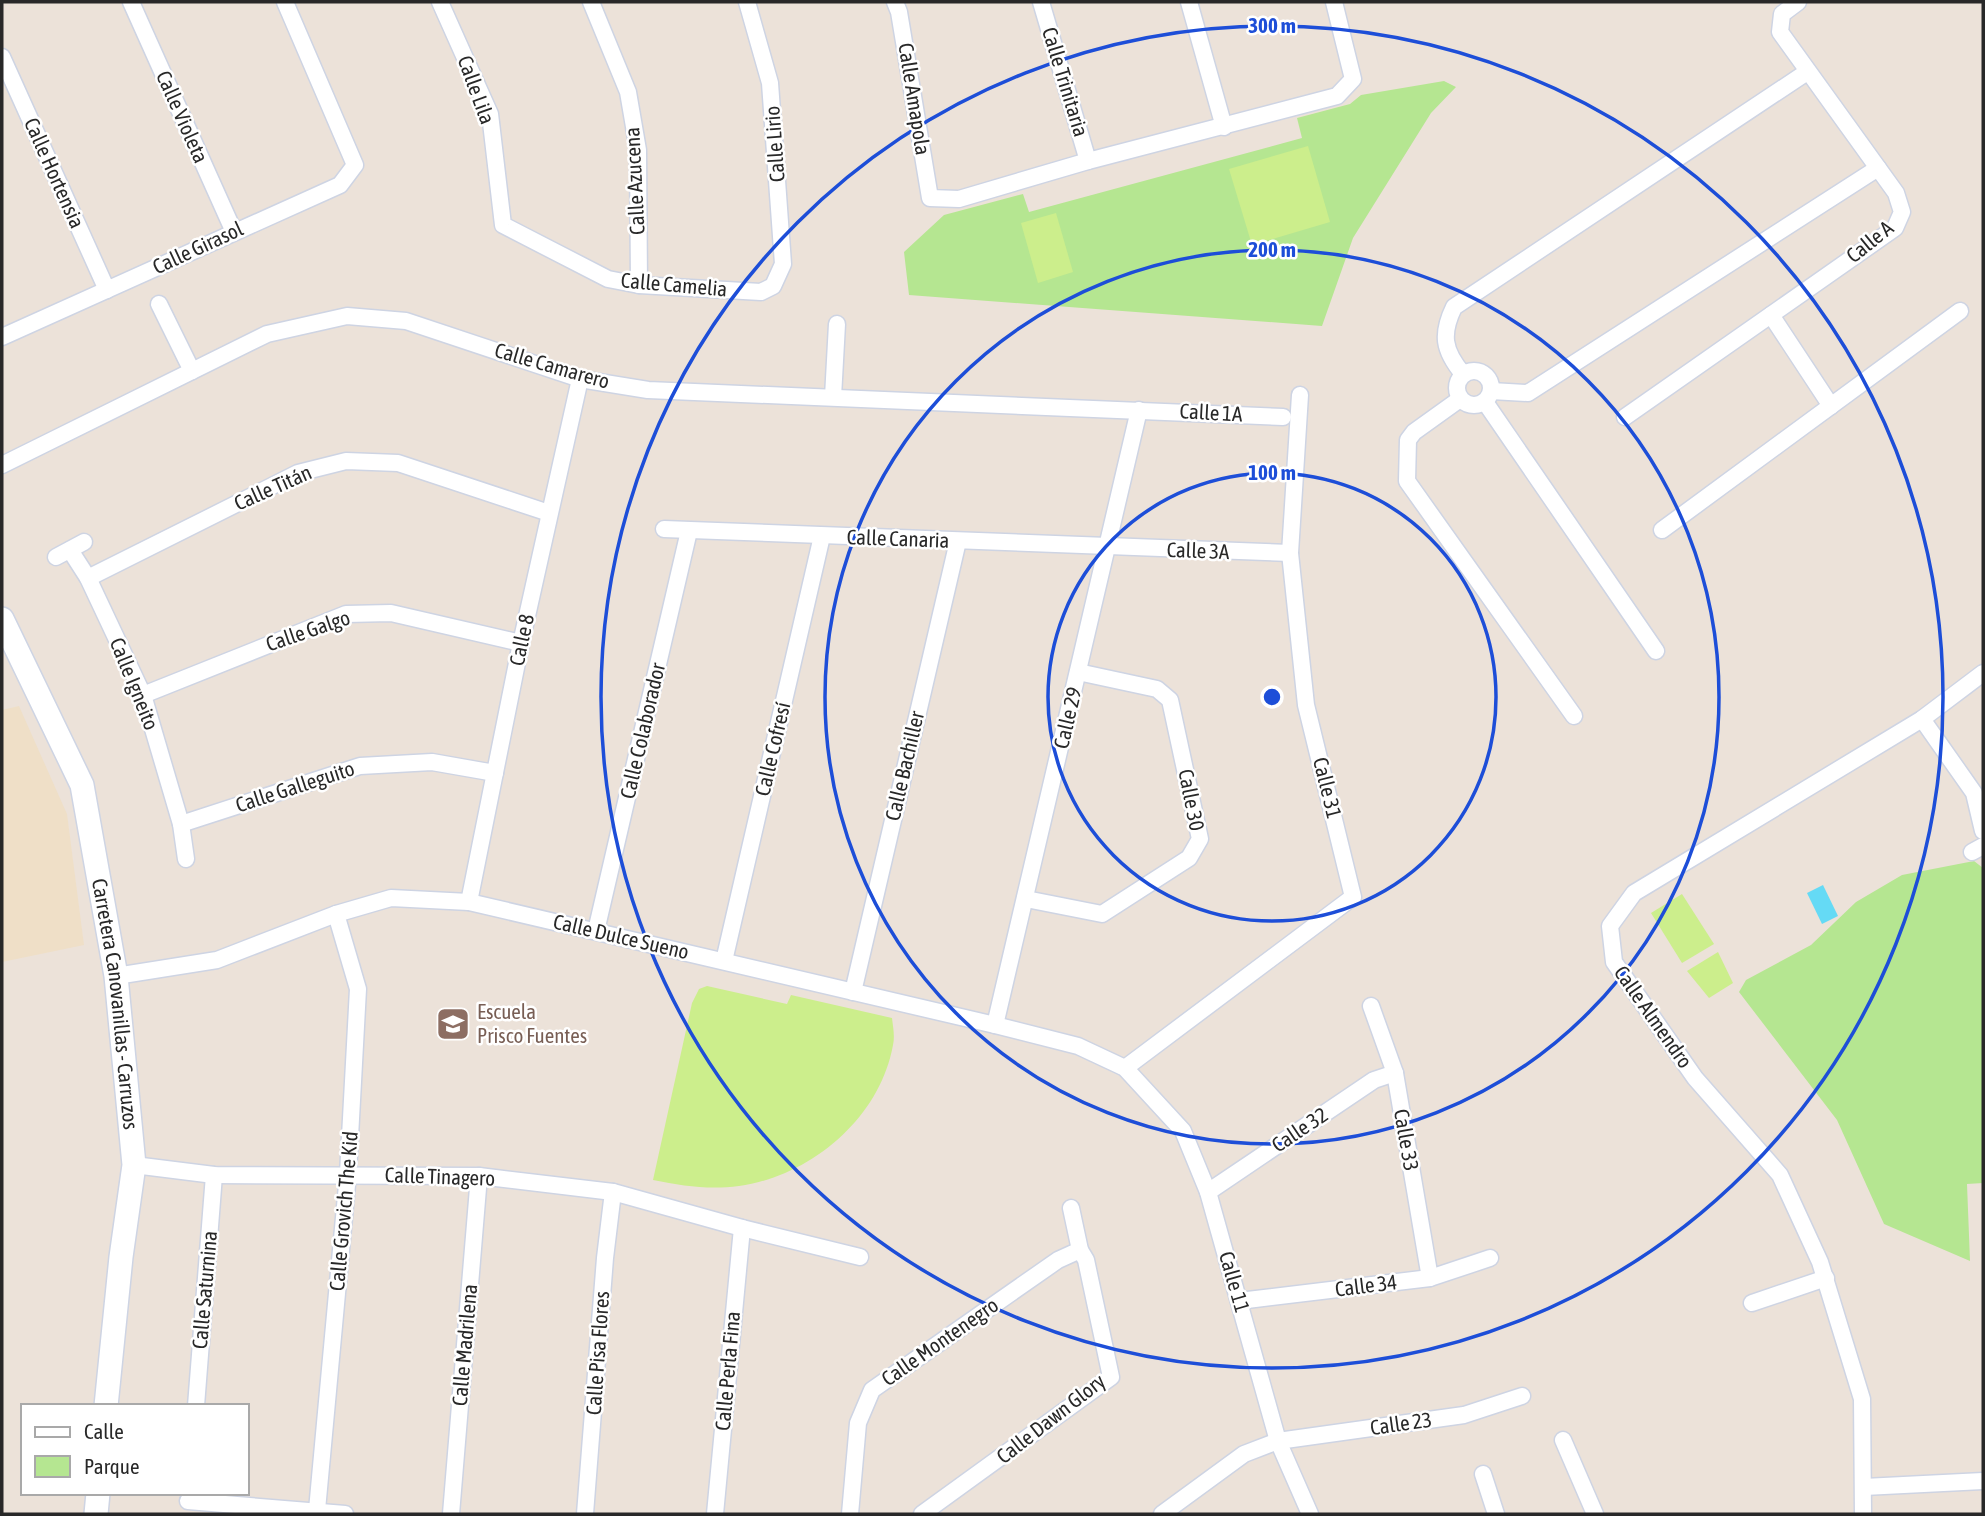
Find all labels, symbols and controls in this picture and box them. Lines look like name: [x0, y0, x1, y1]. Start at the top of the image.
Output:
text: 300 m: [1248, 13, 1296, 37]
street label: Calle Trinitaria: [1038, 24, 1094, 139]
street label: Calle Amapola: [894, 41, 936, 156]
street label: Calle Lila: [454, 52, 500, 127]
street label: Calle Violeta: [152, 67, 214, 166]
street label: Calle Lirio: [759, 105, 789, 183]
street label: Calle Hortensia: [20, 114, 90, 231]
street label: Calle Azucena: [619, 127, 649, 236]
street label: Calle A: [1841, 215, 1898, 267]
street label: Calle Girasol: [149, 216, 247, 278]
text: 200 m: [1248, 237, 1296, 261]
street label: Calle Camelia: [620, 267, 728, 301]
street label: Calle Camarero: [492, 337, 613, 393]
street label: Calle 1A: [1179, 398, 1244, 426]
street label: Calle Titán: [230, 459, 315, 515]
text: 100 m: [1248, 460, 1296, 484]
street label: Calle Canaria: [846, 524, 950, 552]
street label: Calle 3A: [1166, 537, 1230, 563]
street label: Calle Galgo: [263, 605, 353, 656]
street label: Calle 8: [504, 612, 538, 668]
street label: Calle Igneito: [106, 634, 164, 733]
street label: Calle Colaborador: [615, 660, 669, 801]
street label: Calle 29: [1048, 685, 1086, 751]
centre of rings: [1260, 685, 1284, 709]
street label: Calle Cofresí: [750, 699, 795, 798]
street label: Calle Bachiller: [880, 708, 928, 823]
street label: Calle 31: [1309, 755, 1347, 821]
street label: Calle Galleguito: [232, 756, 357, 817]
street label: Calle 30: [1174, 767, 1210, 833]
street label: Carretera Canovanillas - Carruzos: [88, 876, 144, 1131]
street label: Calle Dulce Sueno: [551, 909, 691, 963]
street label: Calle Almendro: [1610, 961, 1698, 1072]
place label: Escuela Prisco Fuentes: [477, 999, 587, 1047]
school or university icon: Escuela Prisco Fuentes: [434, 1005, 472, 1043]
street label: Calle 32: [1267, 1102, 1332, 1157]
street label: Calle 33: [1390, 1107, 1424, 1173]
street label: Calle Grovich The Kid: [324, 1130, 362, 1292]
street label: Calle Tinagero: [384, 1162, 496, 1190]
street label: Calle Saturnina: [187, 1230, 221, 1350]
street label: Calle 11: [1215, 1248, 1255, 1315]
street label: Calle 34: [1333, 1269, 1398, 1301]
street label: Calle Madrilena: [447, 1283, 481, 1407]
street label: Calle Pisa Flores: [581, 1290, 613, 1416]
street label: Calle Montenegro: [876, 1292, 1002, 1390]
street label: Calle Perla Fina: [710, 1310, 744, 1432]
street label: Calle Dawn Glory: [991, 1368, 1110, 1468]
legend: [21, 1404, 248, 1495]
street label: Calle 23: [1368, 1407, 1433, 1439]
text: Calle: [84, 1419, 124, 1443]
text: Parque: [84, 1454, 139, 1478]

